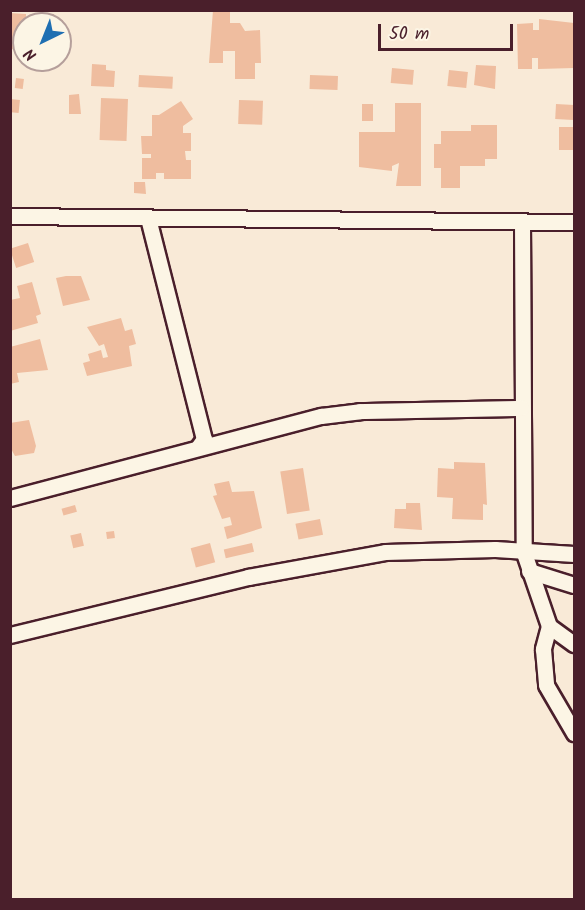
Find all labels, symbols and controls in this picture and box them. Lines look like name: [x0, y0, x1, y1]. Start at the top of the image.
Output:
north arrow: [12, 12, 72, 72]
scale bar: [381, 12, 516, 50]
text: 50 m: [389, 20, 429, 49]
text: N: [19, 41, 43, 67]

